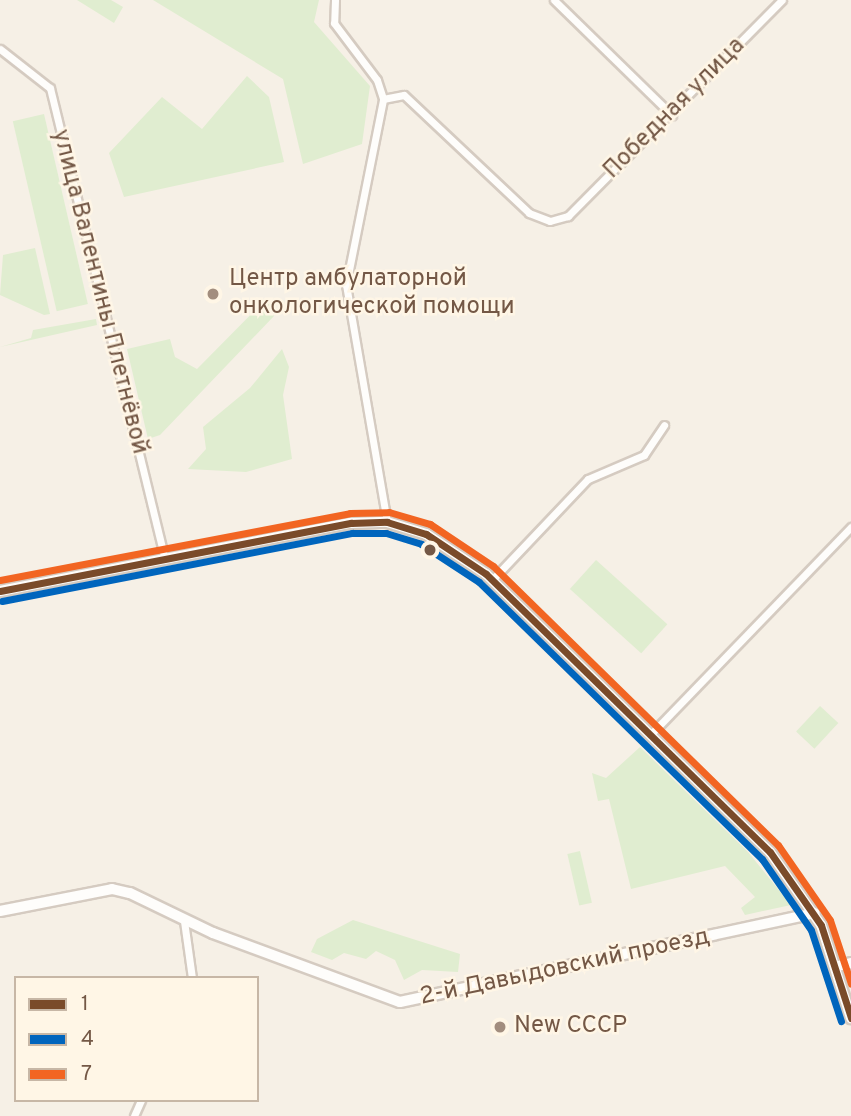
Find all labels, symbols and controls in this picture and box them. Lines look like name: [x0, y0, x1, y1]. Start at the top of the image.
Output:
street label: Победная улица: [598, 32, 752, 186]
street label: улица Валентины Плетнёвой: [45, 127, 153, 457]
place label: Центр амбулаторной онкологической помощи: [229, 266, 515, 322]
marker: Центр амбулаторной онкологической помощи: [203, 284, 223, 304]
unlabelled marker: [423, 543, 437, 557]
street label: 2-й Давыдовский проезд: [417, 923, 713, 1013]
legend: [14, 976, 259, 1102]
text: 1: [81, 991, 89, 1018]
place label: New СССР: [514, 1013, 627, 1041]
marker: New СССР: [492, 1019, 508, 1035]
text: 4: [81, 1026, 94, 1053]
text: 7: [81, 1061, 92, 1088]

